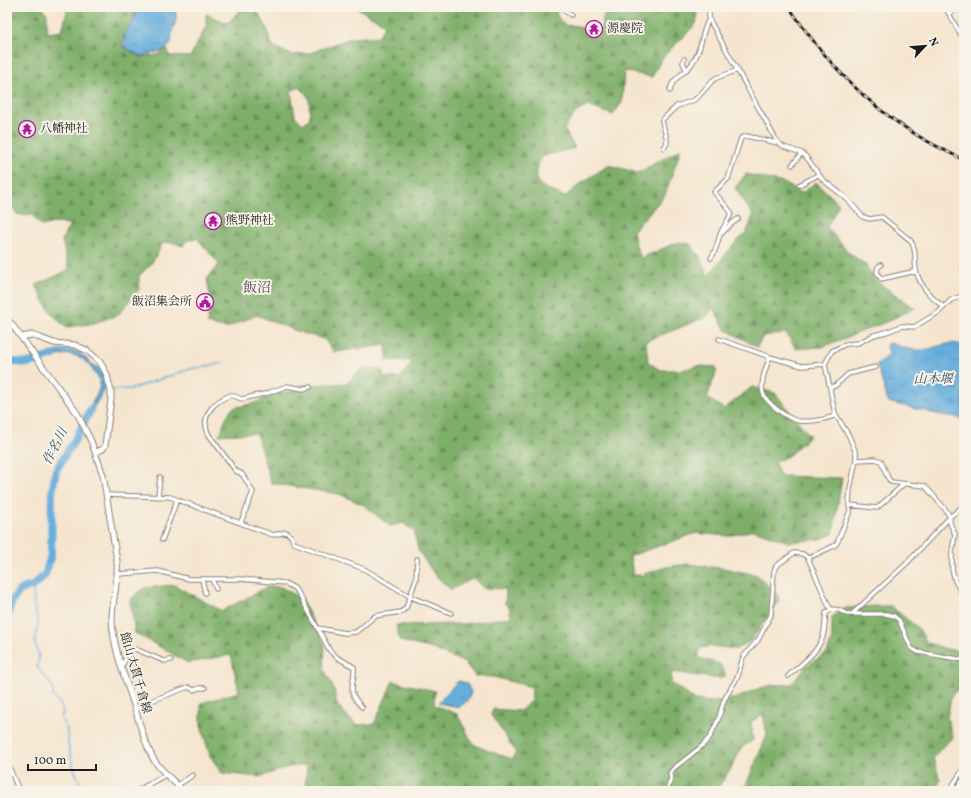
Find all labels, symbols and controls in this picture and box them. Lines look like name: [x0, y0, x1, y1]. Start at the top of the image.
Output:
temple icon: 源慶院: [584, 19, 604, 39]
place label: 源慶院: [607, 21, 643, 37]
north arrow: [905, 26, 945, 66]
text: N: [924, 35, 941, 49]
temple icon: 八幡神社: [17, 119, 37, 139]
place label: 八幡神社: [40, 121, 88, 137]
temple icon: 熊野神社: [203, 211, 223, 231]
place label: 熊野神社: [226, 213, 274, 229]
district label: 飯沼: [243, 279, 271, 298]
public building icon: 飯沼集会所: [195, 292, 215, 312]
place label: 飯沼集会所: [132, 294, 192, 310]
water label: 山本堰: [913, 371, 954, 389]
water label: 作名川: [39, 424, 74, 468]
street label: 館山大貫千倉線: [116, 630, 154, 716]
scale bar: [28, 746, 96, 772]
text: 100 m: [34, 753, 67, 769]

